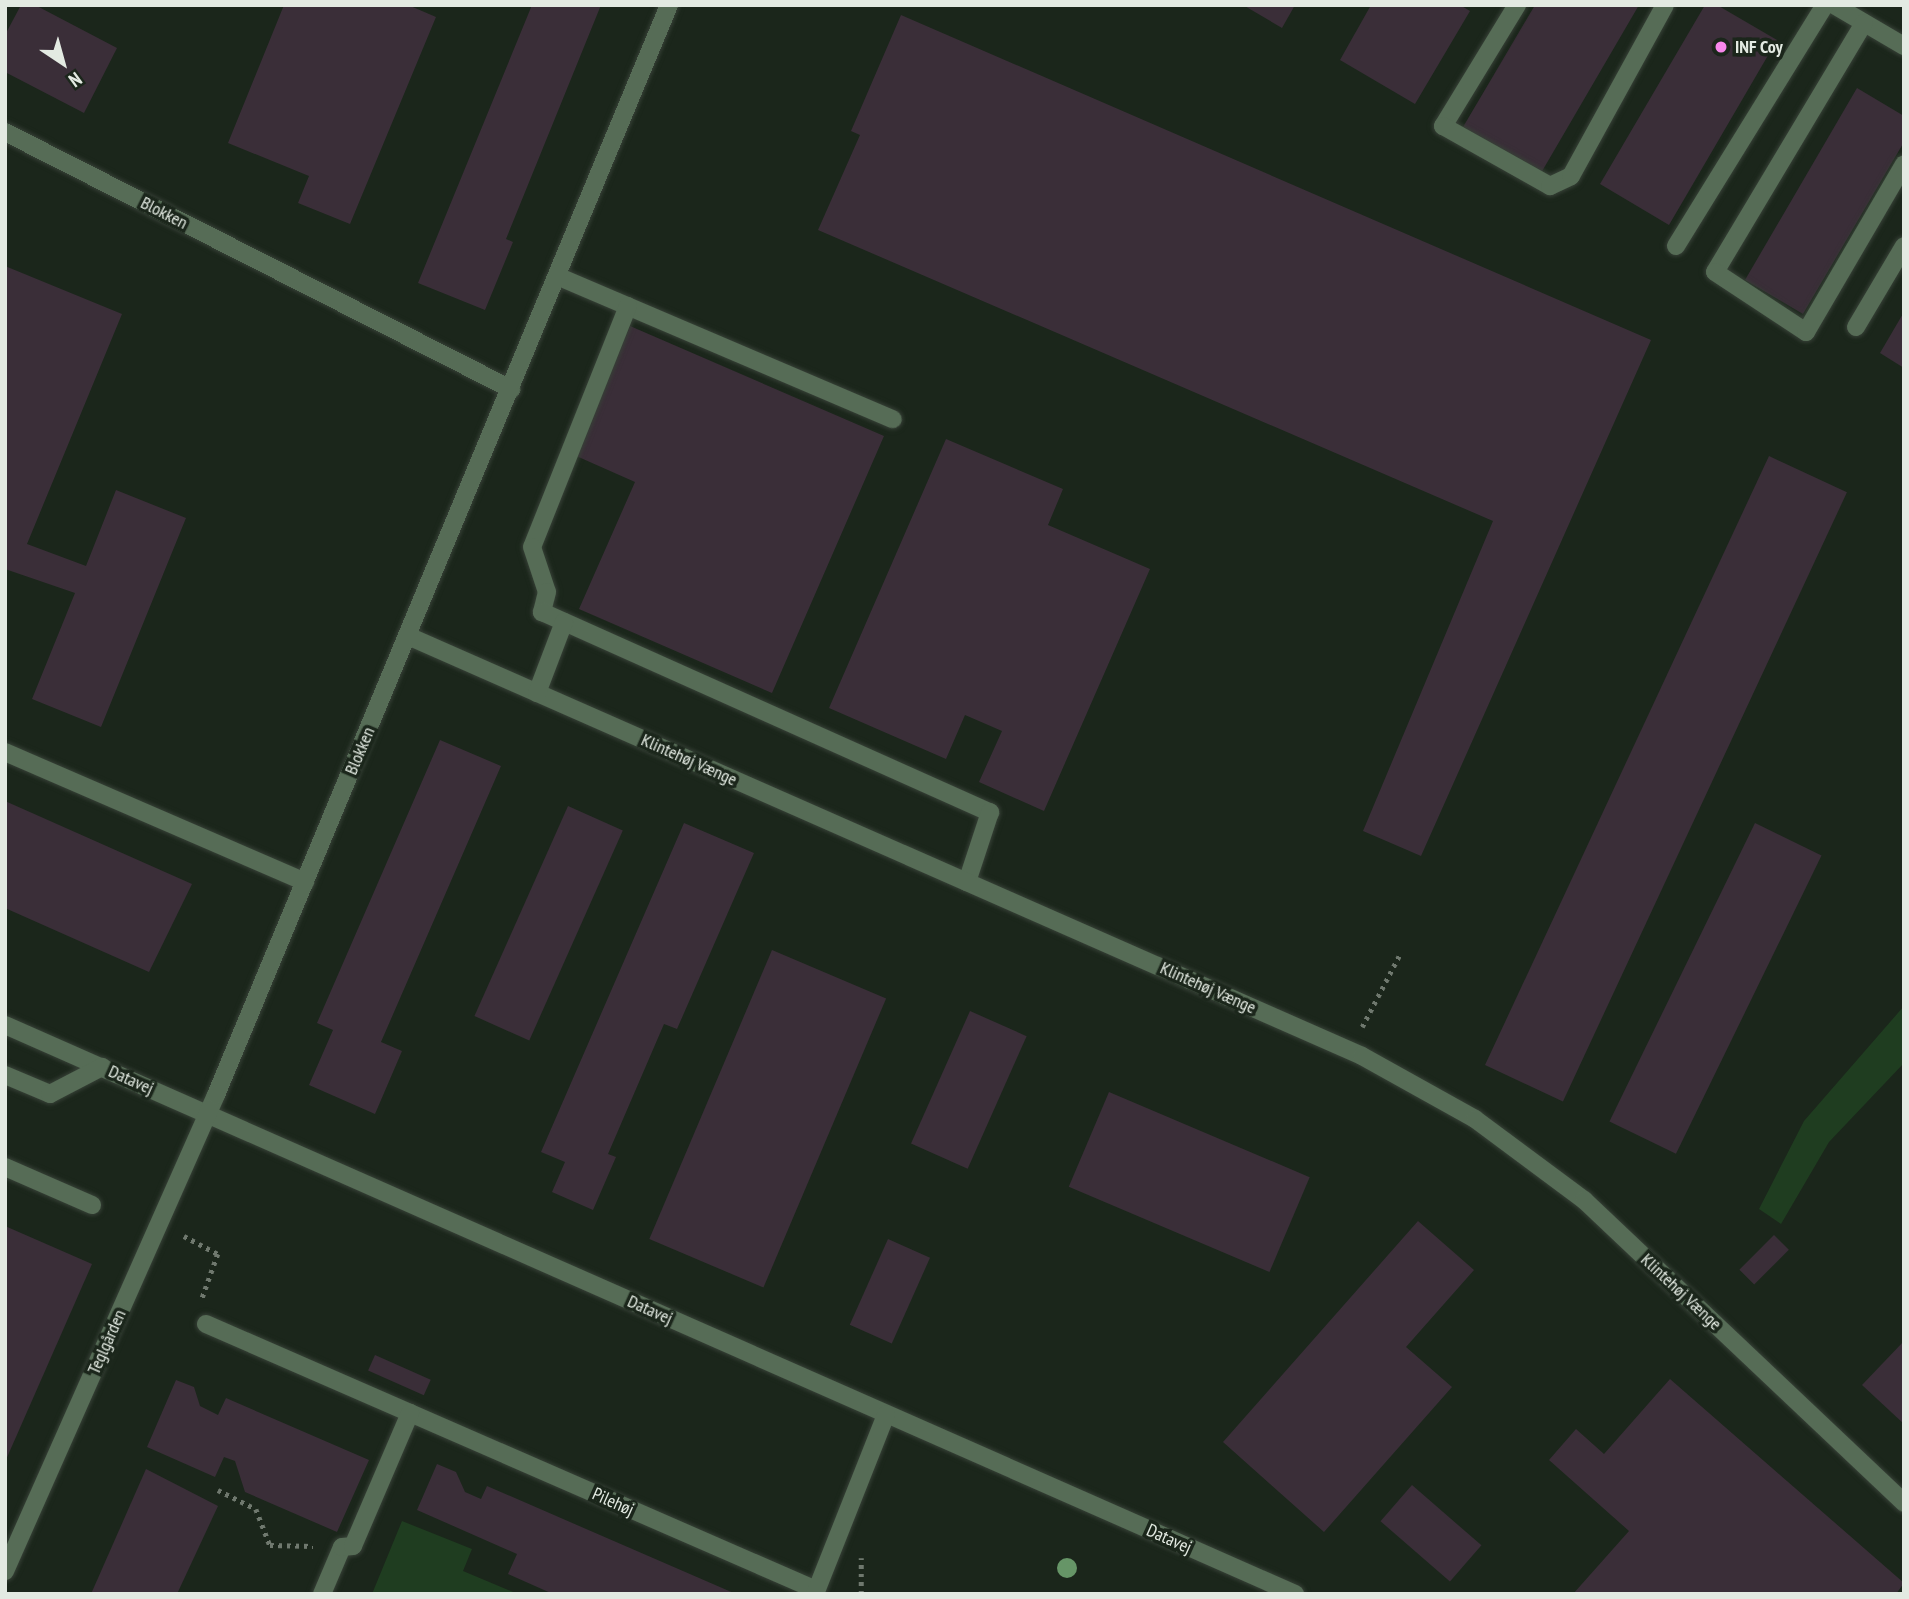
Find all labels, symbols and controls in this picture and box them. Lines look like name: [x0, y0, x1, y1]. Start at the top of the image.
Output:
north arrow: [28, 28, 98, 98]
place label: INF Coy: [1735, 36, 1783, 58]
marker: INF Coy: [1713, 39, 1729, 55]
text: N: [64, 67, 87, 93]
street label: Blokken: [137, 192, 191, 234]
street label: Blokken: [340, 724, 380, 778]
street label: Klintehøj Vænge: [638, 729, 740, 791]
street label: Klintehøj Vænge: [1157, 957, 1259, 1019]
street label: Datavej: [105, 1061, 157, 1099]
street label: Klintehøj Vænge: [1636, 1249, 1726, 1335]
street label: Datavej: [624, 1291, 676, 1329]
street label: Teglgården: [83, 1306, 131, 1378]
street label: Pilehøj: [589, 1483, 637, 1521]
street label: Datavej: [1143, 1520, 1195, 1558]

